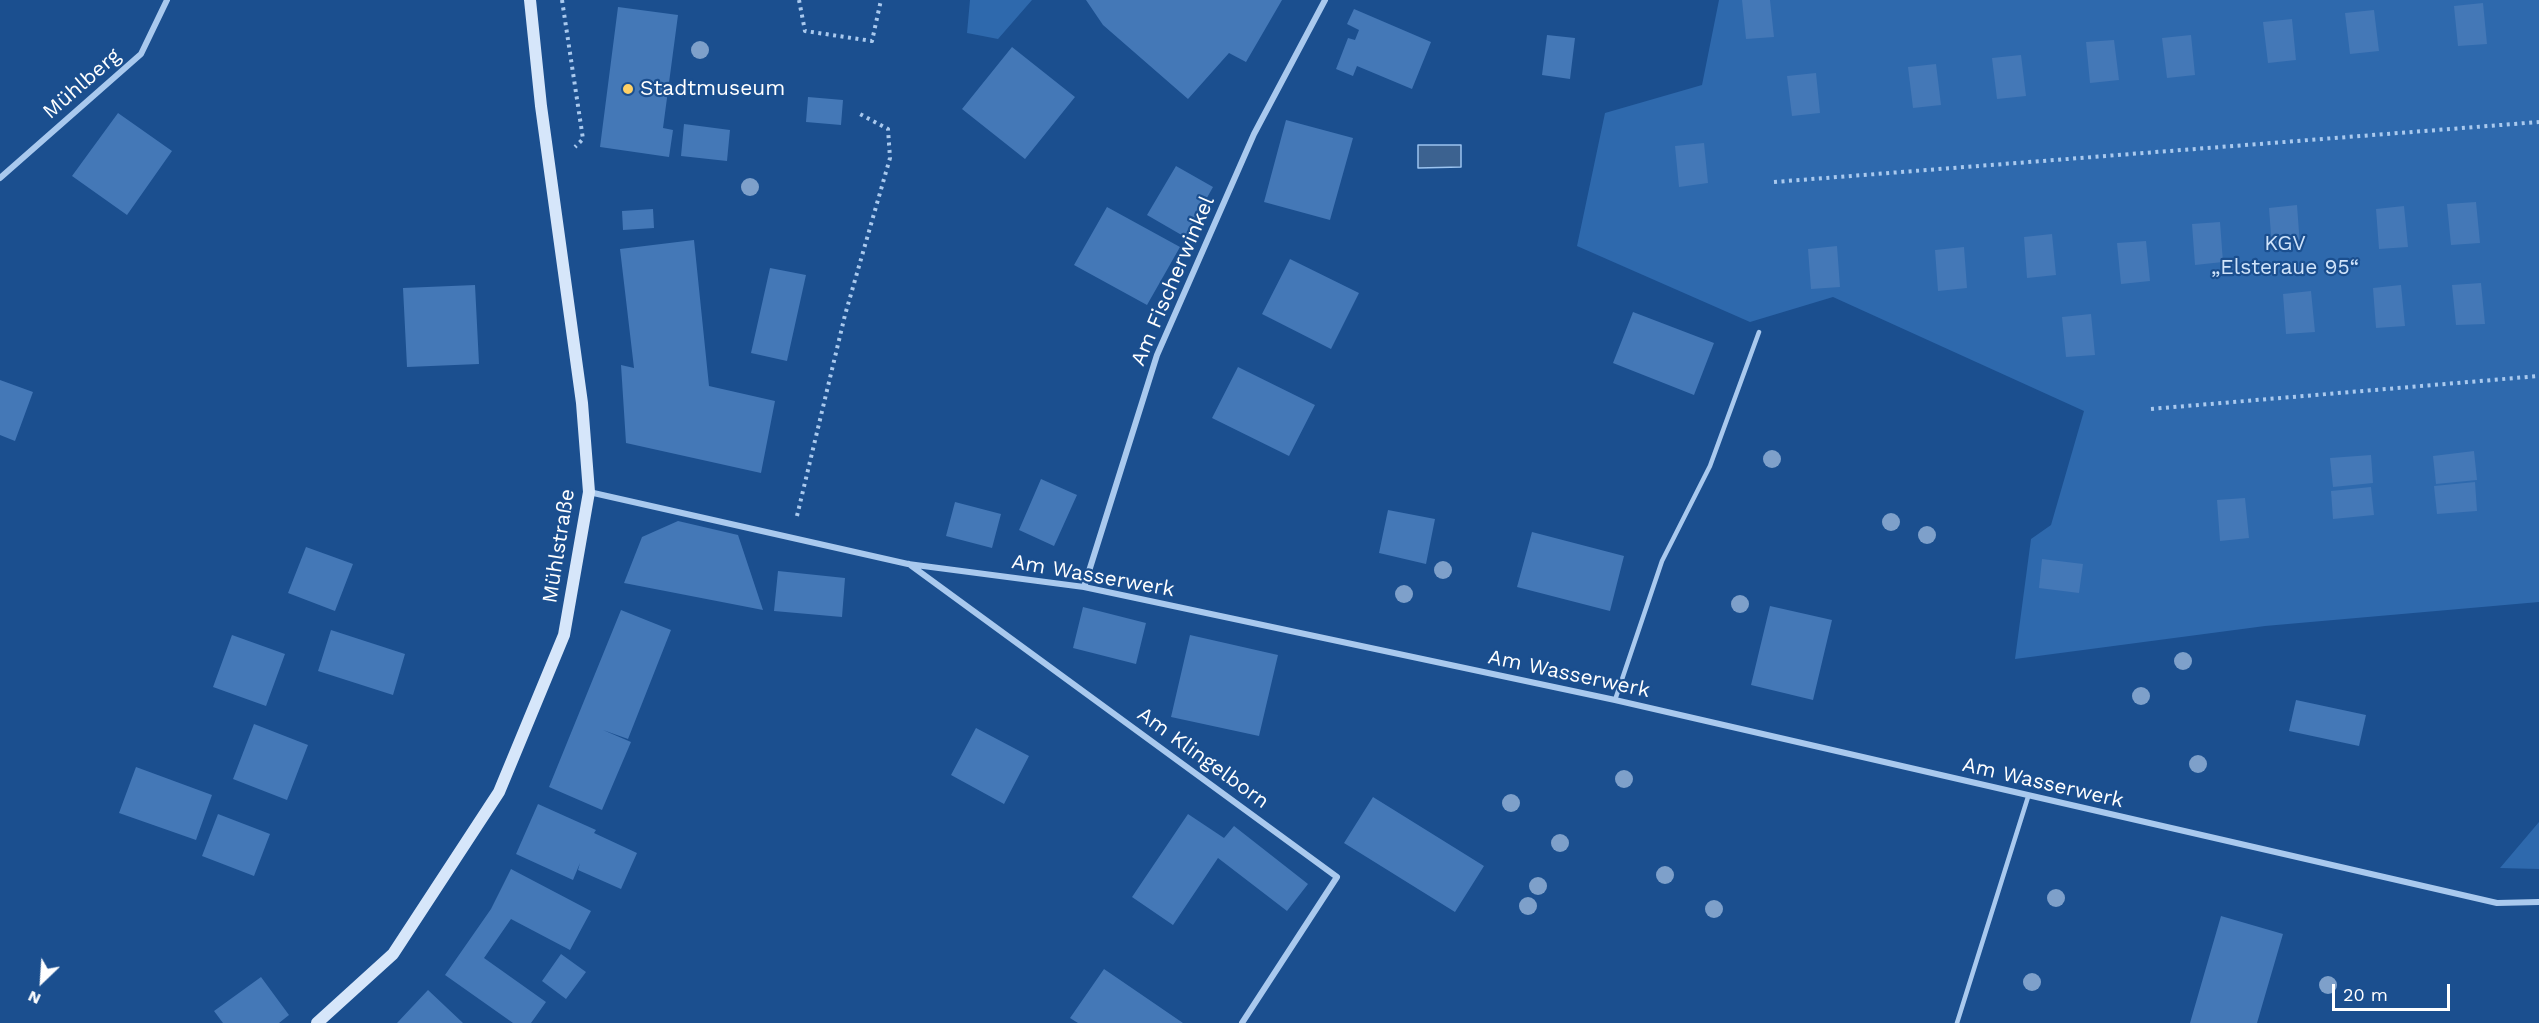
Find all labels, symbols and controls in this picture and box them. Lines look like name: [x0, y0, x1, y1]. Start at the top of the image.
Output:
street label: Mühlberg: [38, 43, 126, 125]
place label: Stadtmuseum: [640, 76, 785, 102]
marker: Stadtmuseum: [621, 82, 635, 96]
street label: Am Fischerwinkel: [1126, 192, 1220, 370]
park label: KGV „Elsteraue 95“: [2211, 231, 2359, 281]
street label: Mühlstraße: [538, 487, 580, 605]
street label: Am Wasserwerk: [1010, 549, 1176, 603]
street label: Am Wasserwerk: [1486, 645, 1652, 703]
street label: Am Klingelborn: [1132, 702, 1274, 814]
street label: Am Wasserwerk: [1960, 752, 2126, 814]
north arrow: [12, 951, 72, 1011]
scale bar: [2335, 972, 2454, 1010]
text: 20 m: [2343, 984, 2388, 1005]
text: N: [25, 987, 44, 1009]

